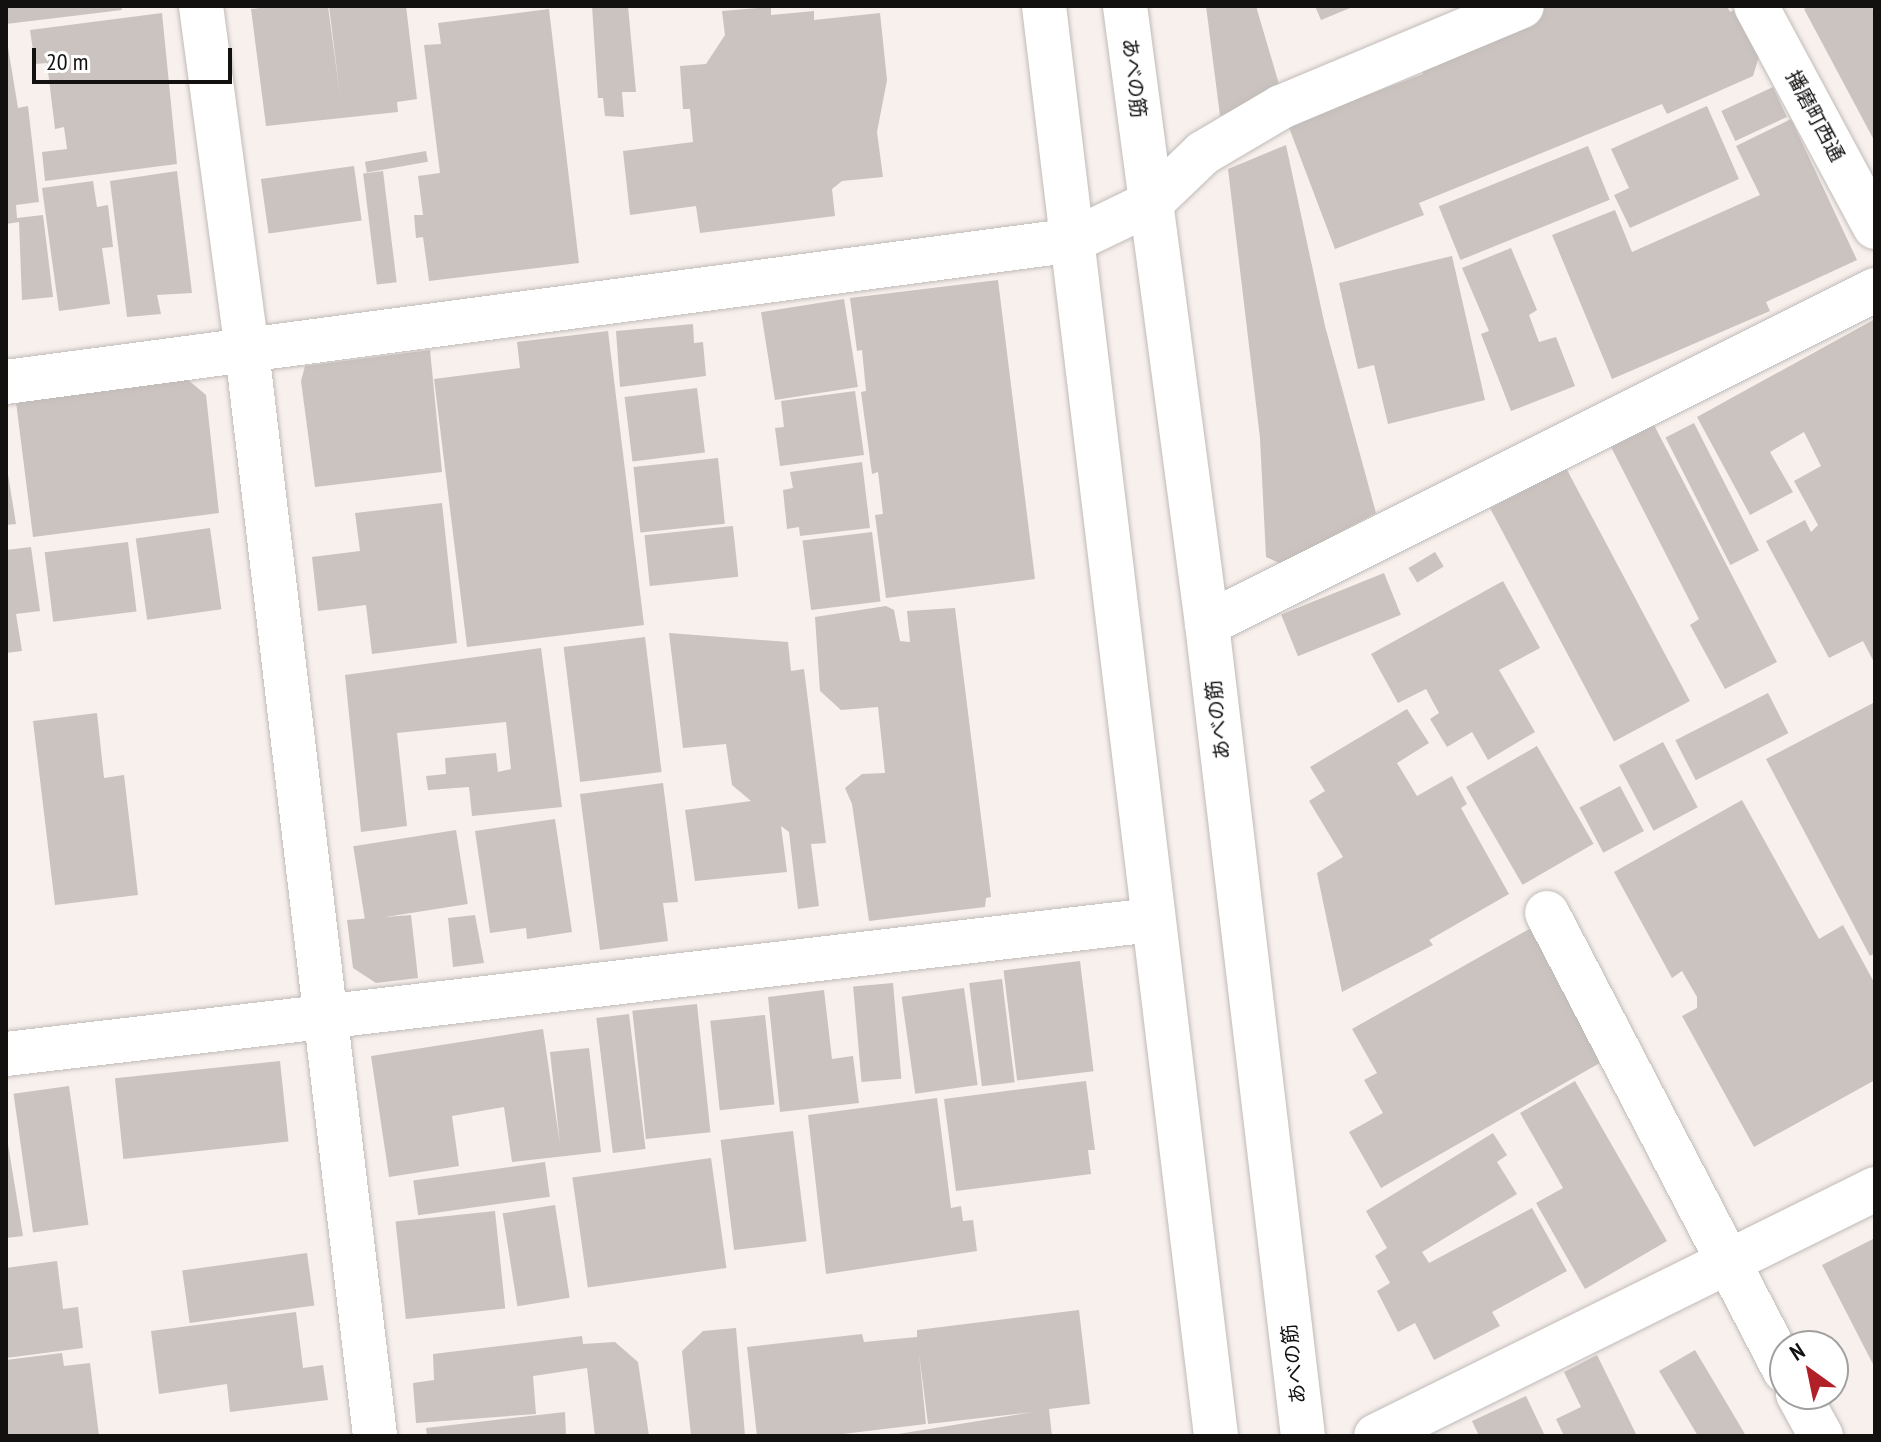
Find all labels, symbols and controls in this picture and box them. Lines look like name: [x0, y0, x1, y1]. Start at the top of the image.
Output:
scale bar: [36, 32, 236, 82]
street label: あべの筋: [1117, 37, 1151, 119]
text: 20 m: [46, 46, 88, 77]
street label: 播磨町西通: [1781, 66, 1849, 166]
street label: あべの筋: [1201, 679, 1235, 761]
street label: あべの筋: [1277, 1323, 1311, 1405]
north arrow: [1769, 1330, 1849, 1410]
text: N: [1784, 1337, 1810, 1367]

